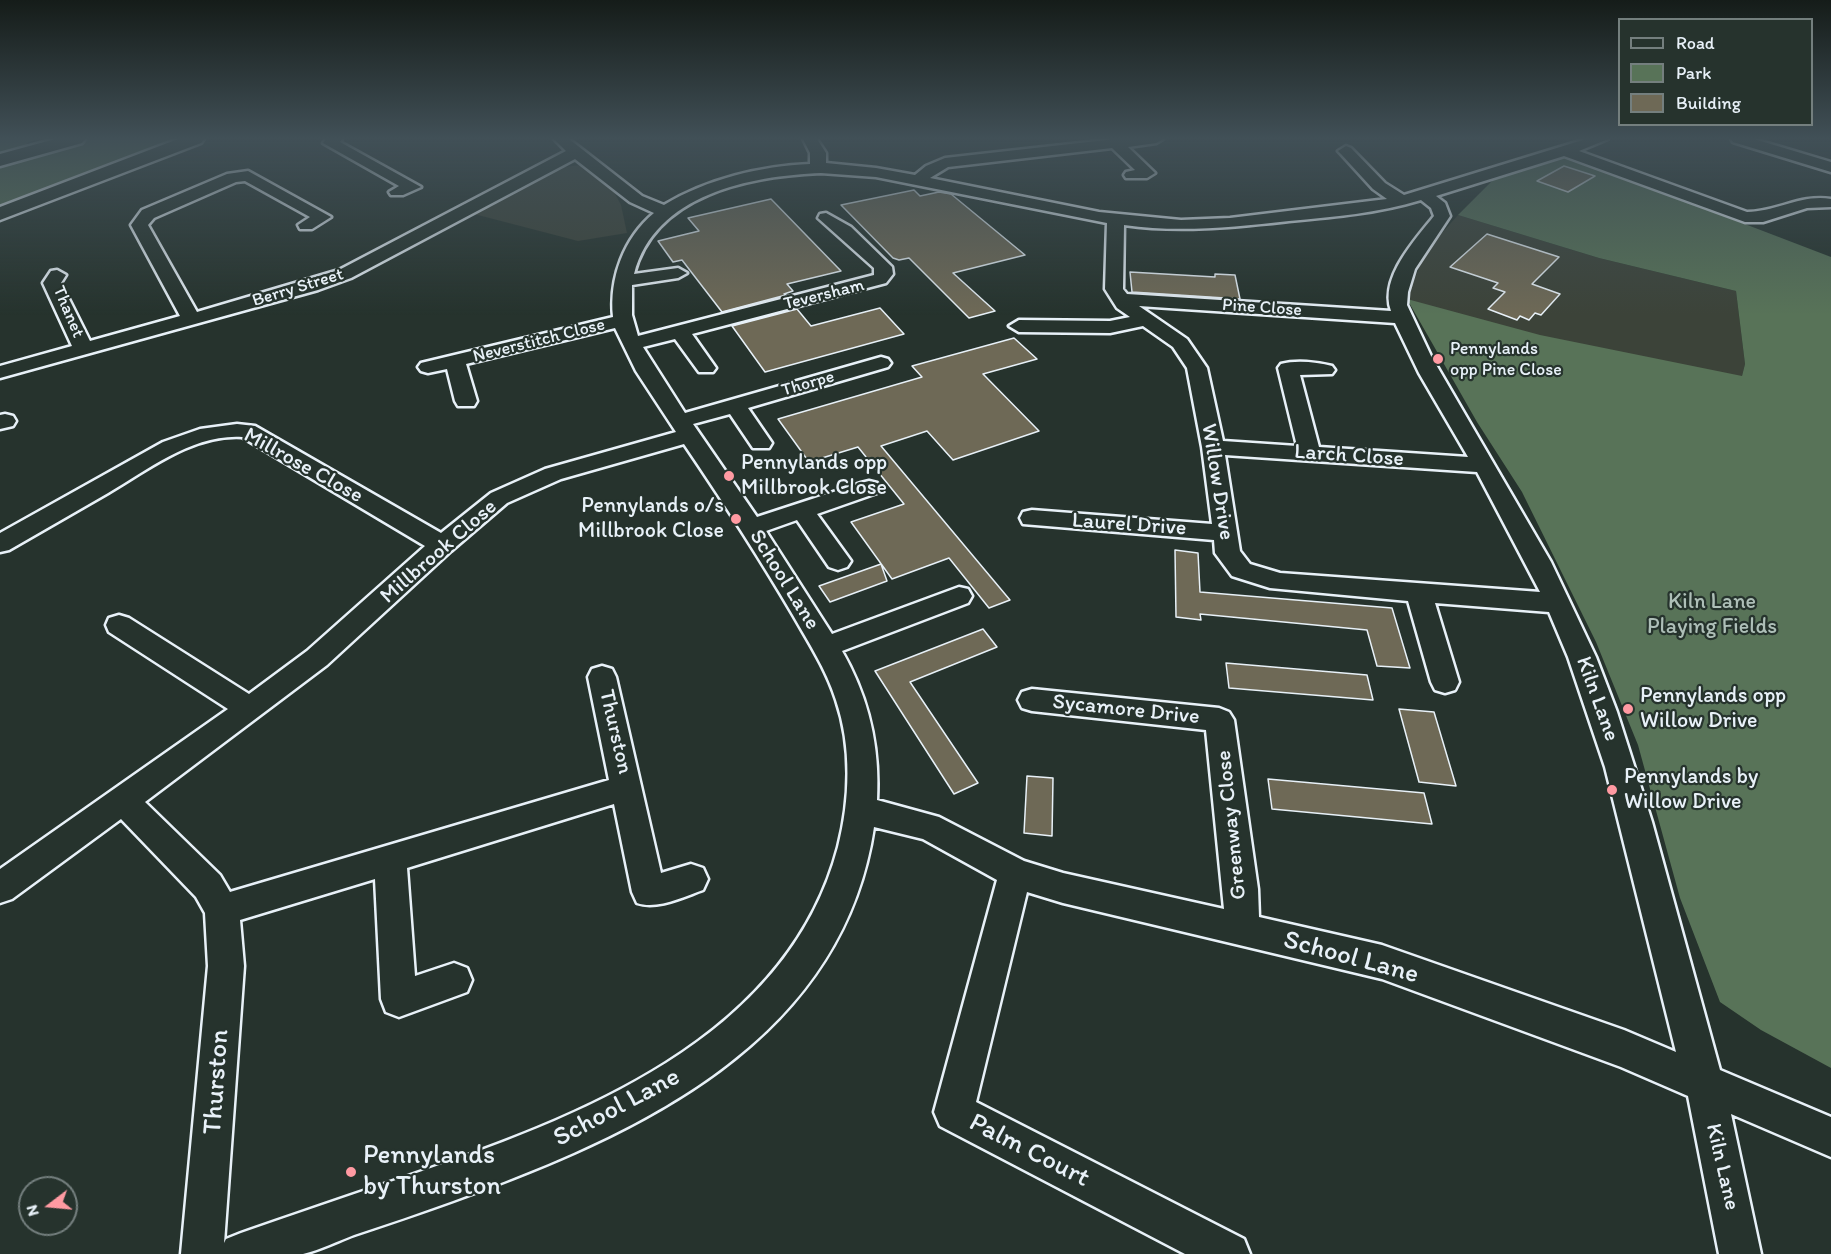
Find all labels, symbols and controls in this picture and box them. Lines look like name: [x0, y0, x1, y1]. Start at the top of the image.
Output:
legend: [1618, 18, 1813, 126]
text: Road: [1676, 32, 1715, 54]
text: Park: [1676, 62, 1711, 84]
text: Building: [1676, 92, 1741, 114]
street label: Berry Street: [250, 264, 346, 312]
street label: Teversham: [782, 275, 866, 315]
street label: Thanet: [47, 283, 89, 341]
street label: Pine Close: [1221, 294, 1303, 322]
street label: Neverstitch Close: [471, 314, 607, 368]
place label: Pennylands opp Pine Close: [1450, 338, 1562, 380]
marker: Pennylands opp Pine Close: [1431, 352, 1445, 366]
street label: Thorpe: [779, 366, 837, 402]
street label: Millrose Close: [239, 422, 367, 510]
street label: Willow Drive: [1195, 422, 1239, 542]
street label: Larch Close: [1293, 439, 1405, 473]
place label: Pennylands opp Millbrook Close: [741, 450, 887, 502]
marker: Pennylands opp Millbrook Close: [722, 469, 736, 483]
place label: Pennylands o/s Millbrook Close: [578, 493, 724, 544]
street label: Millbrook Close: [375, 494, 503, 610]
street label: Laurel Drive: [1071, 508, 1187, 542]
marker: Pennylands o/s Millbrook Close: [729, 512, 743, 526]
street label: School Lane: [743, 525, 825, 635]
park label: Kiln Lane Playing Fields: [1647, 589, 1777, 640]
street label: Kiln Lane: [1570, 653, 1624, 745]
place label: Pennylands opp Willow Drive: [1640, 683, 1786, 734]
street label: Thurston: [592, 687, 638, 777]
street label: Sycamore Drive: [1051, 689, 1201, 731]
marker: Pennylands opp Willow Drive: [1621, 702, 1635, 716]
street label: Greenway Close: [1211, 749, 1253, 901]
place label: Pennylands by Willow Drive: [1624, 764, 1758, 816]
marker: Pennylands by Willow Drive: [1605, 783, 1619, 797]
street label: School Lane: [1280, 924, 1422, 992]
street label: Thurston: [197, 1028, 237, 1136]
street label: School Lane: [548, 1061, 686, 1155]
street label: Palm Court: [963, 1107, 1095, 1195]
street label: Kiln Lane: [1699, 1121, 1745, 1213]
place label: Pennylands by Thurston: [363, 1140, 501, 1203]
marker: Pennylands by Thurston: [344, 1165, 358, 1179]
north arrow: [18, 1176, 78, 1236]
text: N: [22, 1203, 43, 1218]

